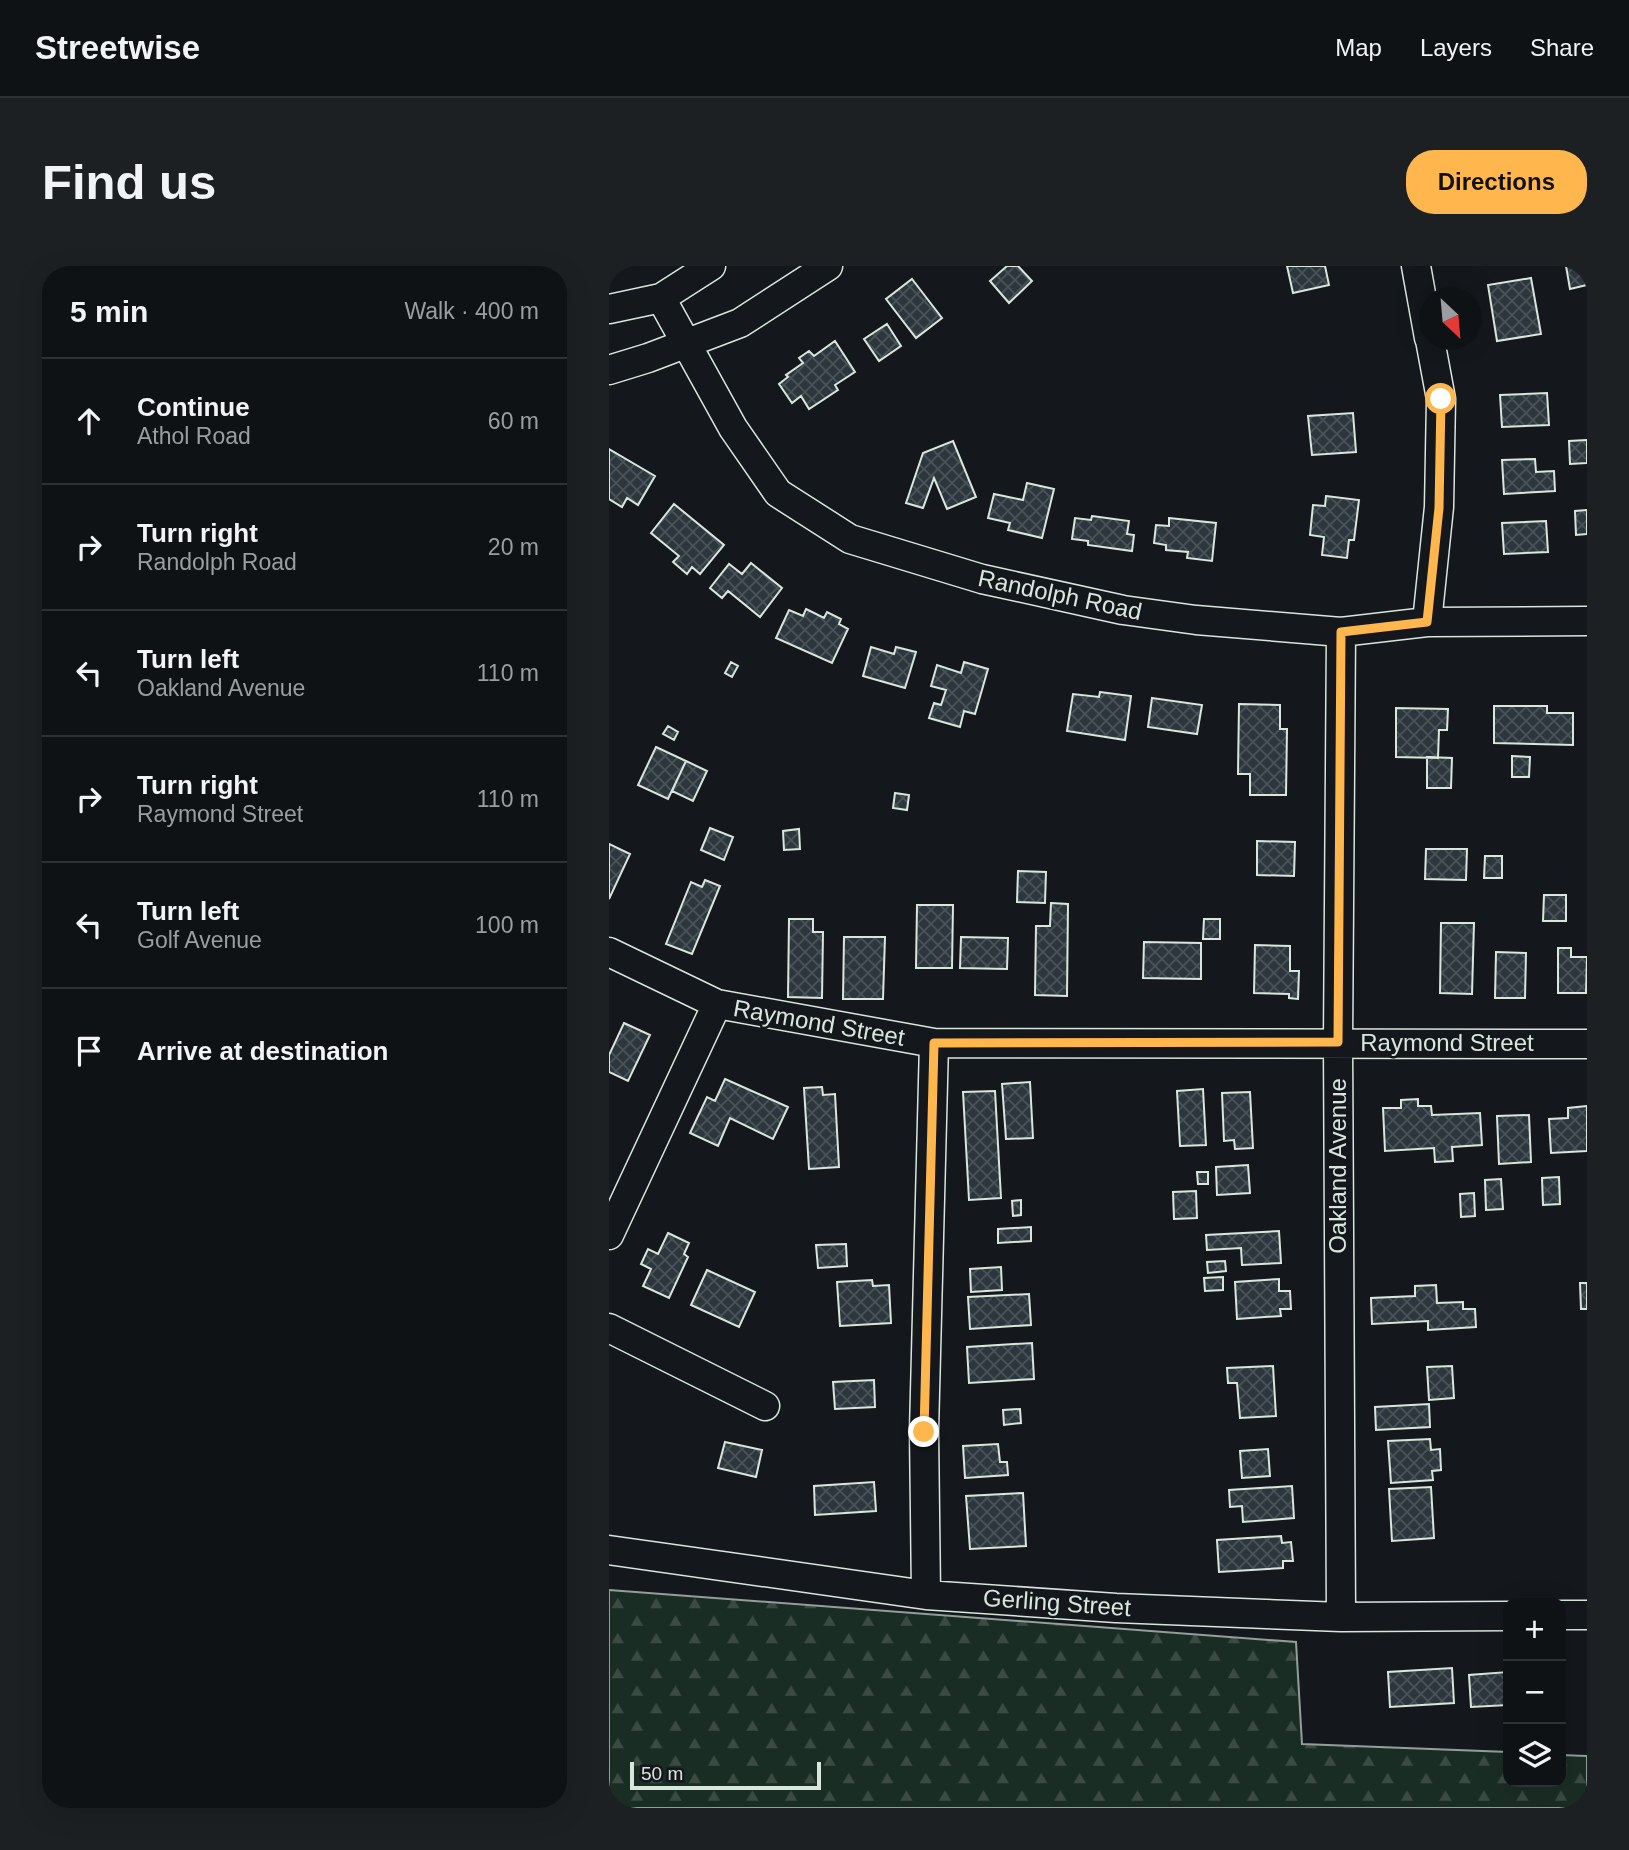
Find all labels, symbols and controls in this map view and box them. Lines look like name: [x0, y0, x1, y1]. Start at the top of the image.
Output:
text: Streetwise: [35, 29, 200, 66]
text: Map: [1335, 34, 1382, 61]
text: Layers: [1420, 34, 1492, 61]
text: Share: [1530, 34, 1594, 61]
button: Directions: [1406, 150, 1587, 214]
text: Find us: [42, 155, 216, 209]
north arrow: [1419, 287, 1482, 350]
text: 5 min: [70, 295, 148, 328]
text: Walk · 400 m: [404, 298, 539, 324]
route start: [1425, 383, 1456, 414]
text: Continue: [137, 392, 250, 422]
icon: ahead: [70, 402, 108, 440]
text: 60 m: [488, 408, 539, 434]
text: Athol Road: [137, 423, 251, 449]
text: Turn right: [137, 518, 258, 548]
icon: right: [70, 528, 108, 566]
text: 20 m: [488, 534, 539, 560]
text: Randolph Road: [137, 549, 297, 575]
street label: Randolph Road: [976, 564, 1144, 625]
text: Turn left: [137, 644, 239, 674]
icon: left: [70, 654, 108, 692]
text: 110 m: [477, 660, 539, 686]
text: Oakland Avenue: [137, 675, 305, 701]
text: Turn right: [137, 770, 258, 800]
icon: right: [70, 780, 108, 818]
text: 110 m: [477, 786, 539, 812]
text: Raymond Street: [137, 801, 303, 827]
text: Turn left: [137, 896, 239, 926]
icon: left: [70, 906, 108, 944]
text: 100 m: [475, 912, 539, 938]
text: Golf Avenue: [137, 927, 262, 953]
street label: Raymond Street: [731, 994, 907, 1051]
street label: Raymond Street: [1360, 1029, 1534, 1056]
icon: arrive: [70, 1032, 108, 1070]
text: Arrive at destination: [137, 1036, 388, 1066]
street label: Oakland Avenue: [1324, 1078, 1351, 1254]
route end: [908, 1416, 939, 1447]
street label: Gerling Street: [982, 1584, 1132, 1621]
map controls: [1503, 1598, 1566, 1787]
button: +: [1503, 1598, 1566, 1661]
button: −: [1503, 1661, 1566, 1724]
button: layers: [1503, 1724, 1566, 1787]
scale bar: [630, 1759, 821, 1791]
text: 50 m: [641, 1763, 683, 1784]

